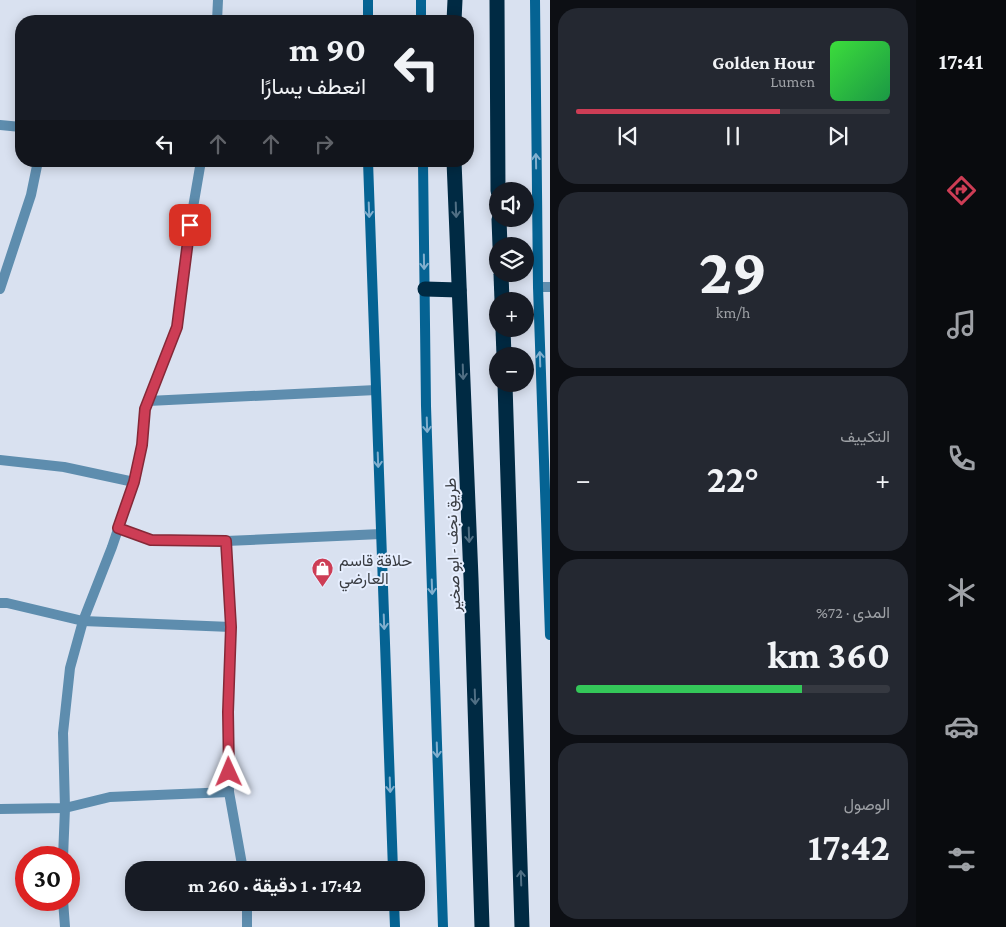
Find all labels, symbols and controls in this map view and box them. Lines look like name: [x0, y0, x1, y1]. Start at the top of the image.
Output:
text: 90 m: [289, 30, 366, 69]
icon: left: [384, 35, 449, 100]
text: 17:41: [939, 49, 983, 74]
text: Golden Hour: [712, 52, 815, 73]
text: Lumen: [770, 73, 815, 90]
text: انعطف يسارًا: [260, 74, 366, 99]
icon: previous: [614, 122, 642, 150]
icon: pause: [719, 122, 747, 150]
icon: next: [824, 122, 852, 150]
icon: left: [151, 130, 179, 158]
icon: ahead: [204, 130, 232, 158]
icon: ahead: [257, 130, 285, 158]
icon: right: [310, 130, 338, 158]
one-way arrow: [531, 153, 541, 170]
icon: directions: [944, 173, 979, 208]
map controls: [489, 182, 534, 392]
button: sound: [489, 182, 534, 227]
one-way arrow: [365, 202, 374, 218]
one-way arrow: [451, 202, 461, 218]
pin: [169, 204, 211, 246]
icon: arrive: [176, 211, 204, 239]
text: 29: [699, 235, 767, 307]
button: layers: [489, 237, 534, 282]
one-way arrow: [419, 254, 429, 270]
button: +: [489, 292, 534, 337]
text: km/h: [716, 304, 750, 321]
icon: music: [944, 307, 979, 342]
button: −: [489, 347, 534, 392]
one-way arrow: [536, 351, 545, 367]
one-way arrow: [458, 364, 467, 380]
one-way arrow: [422, 416, 432, 433]
text: التكييف: [840, 428, 890, 445]
icon: phone: [944, 441, 979, 476]
one-way arrow: [373, 452, 383, 468]
text: 22°: [707, 458, 759, 500]
text: −: [576, 464, 591, 495]
text: +: [875, 464, 890, 495]
street label: طريق نجف - ابو صخير: [442, 477, 465, 613]
one-way arrow: [465, 526, 474, 542]
place label: حلاقة قاسم العارضي: [339, 552, 413, 592]
shop icon: حلاقة قاسم العارضي: [311, 557, 335, 588]
icon: climate: [944, 575, 979, 610]
one-way arrow: [427, 579, 437, 595]
text: المدى · 72%: [816, 604, 890, 621]
one-way arrow: [379, 614, 389, 630]
text: 360 km: [767, 634, 890, 676]
one-way arrow: [471, 689, 480, 705]
icon: car: [944, 709, 979, 744]
one-way arrow: [433, 742, 442, 758]
position arrow: [202, 745, 254, 797]
one-way arrow: [385, 776, 395, 792]
text: الوصول: [844, 796, 890, 813]
text: 17:42: [808, 826, 890, 868]
icon: filters: [944, 842, 979, 877]
speed limit sign: 30: [15, 846, 80, 911]
one-way arrow: [516, 871, 526, 887]
text: 17:42 · 1 دقيقة · 260 m: [188, 875, 362, 896]

